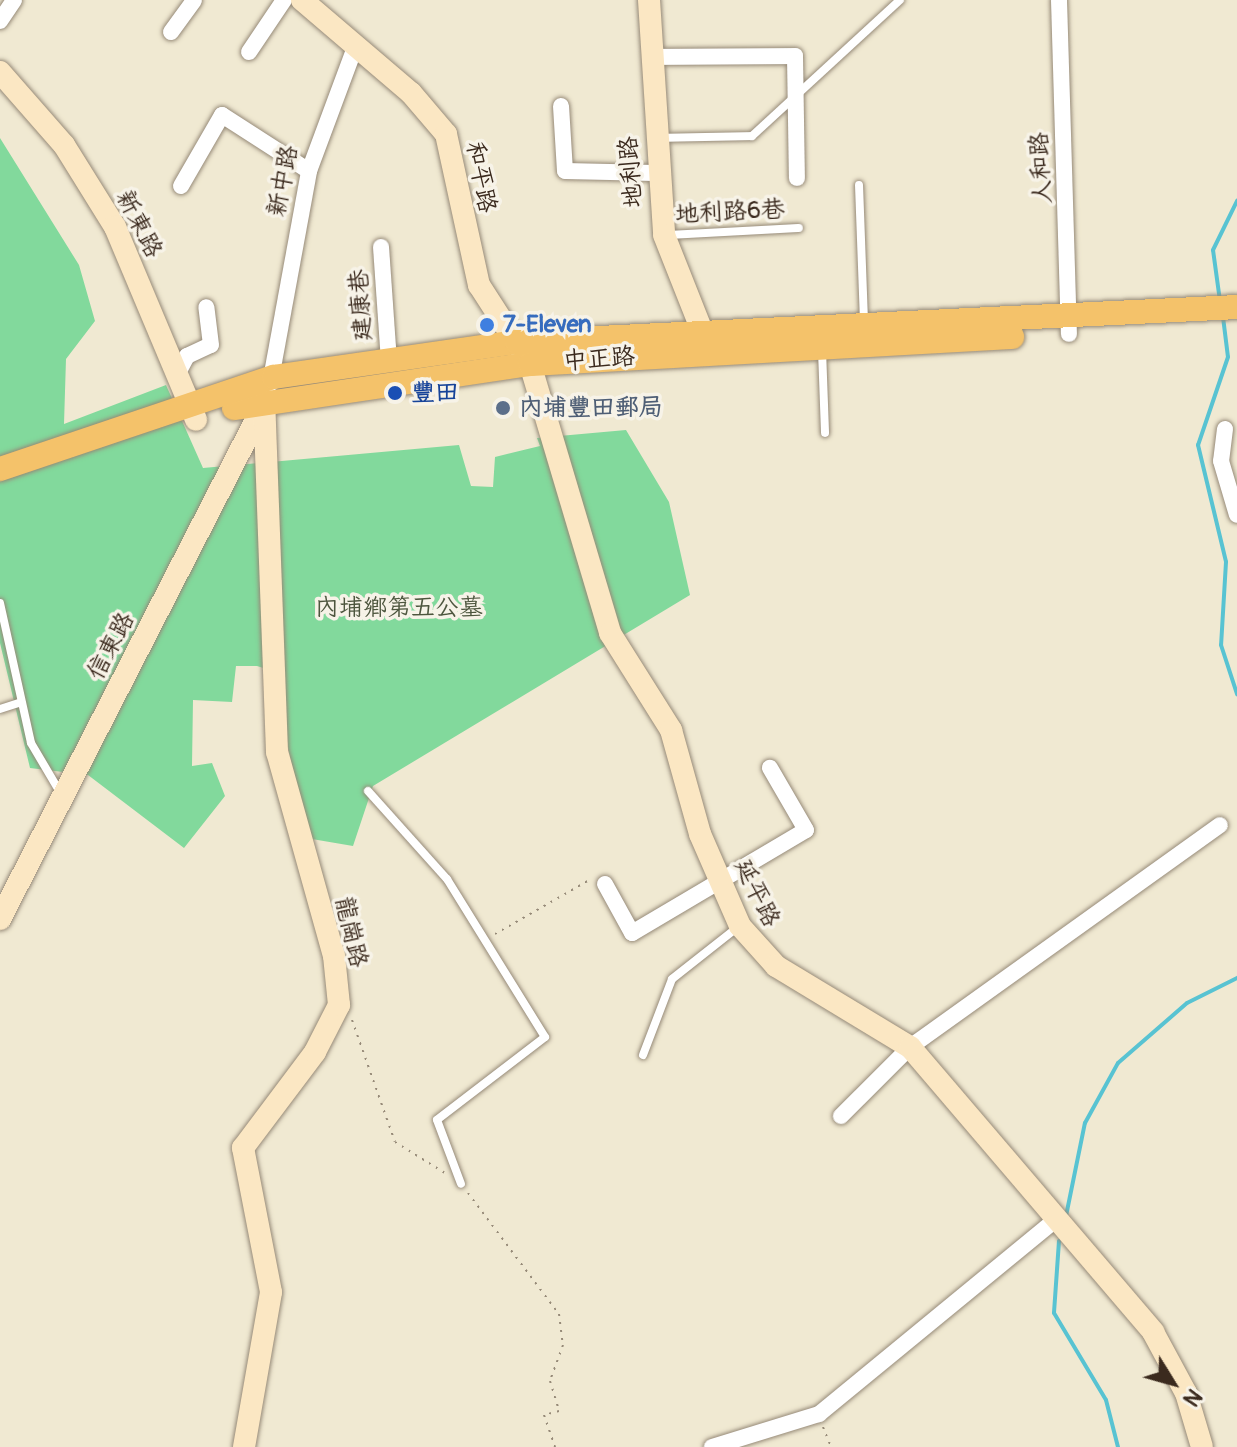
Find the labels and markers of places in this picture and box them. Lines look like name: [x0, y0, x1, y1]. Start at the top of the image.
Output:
place label: 7-Eleven: [503, 311, 592, 339]
marker: 7-Eleven: [478, 316, 496, 334]
place label: 豐田: [411, 379, 459, 407]
marker: 豐田: [386, 384, 404, 402]
place label: 內埔豐田郵局: [519, 394, 663, 422]
marker: 內埔豐田郵局: [494, 399, 512, 417]

